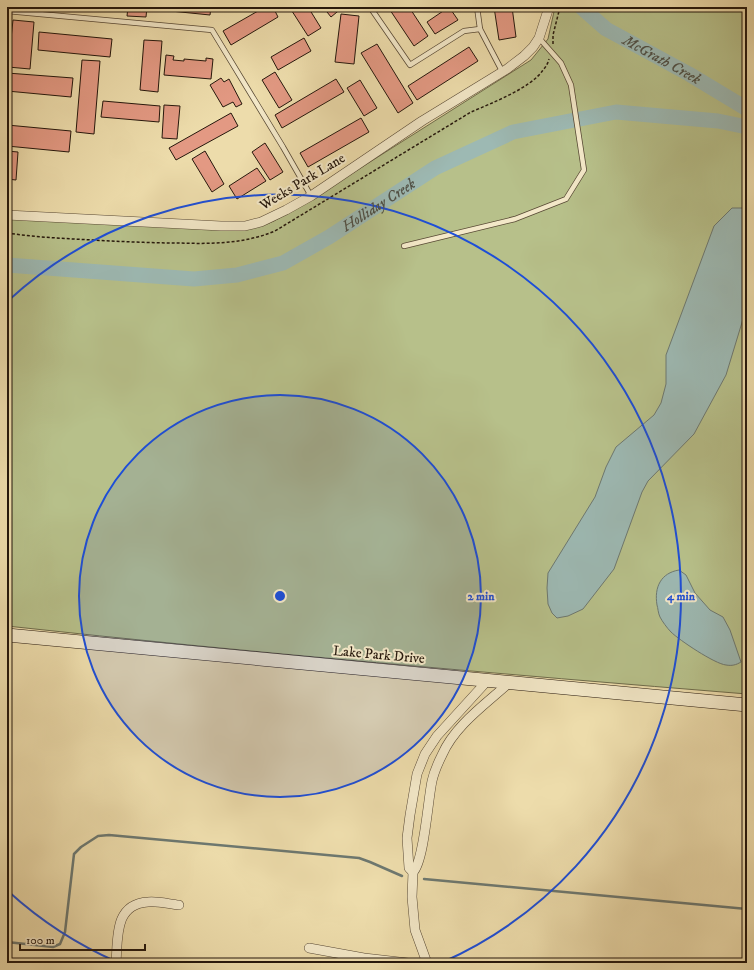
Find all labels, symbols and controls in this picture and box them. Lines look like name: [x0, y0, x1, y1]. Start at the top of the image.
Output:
water label: McGrath Creek: [618, 30, 705, 89]
street label: Weeks Park Lane: [256, 149, 349, 215]
water label: Holliday Creek: [337, 174, 420, 237]
centre of rings: [273, 589, 287, 603]
text: 2 min: [468, 589, 495, 604]
text: 4 min: [666, 589, 696, 604]
street label: Lake Park Drive: [332, 642, 426, 668]
scale bar: [20, 926, 145, 952]
text: 100 m: [26, 933, 55, 948]

